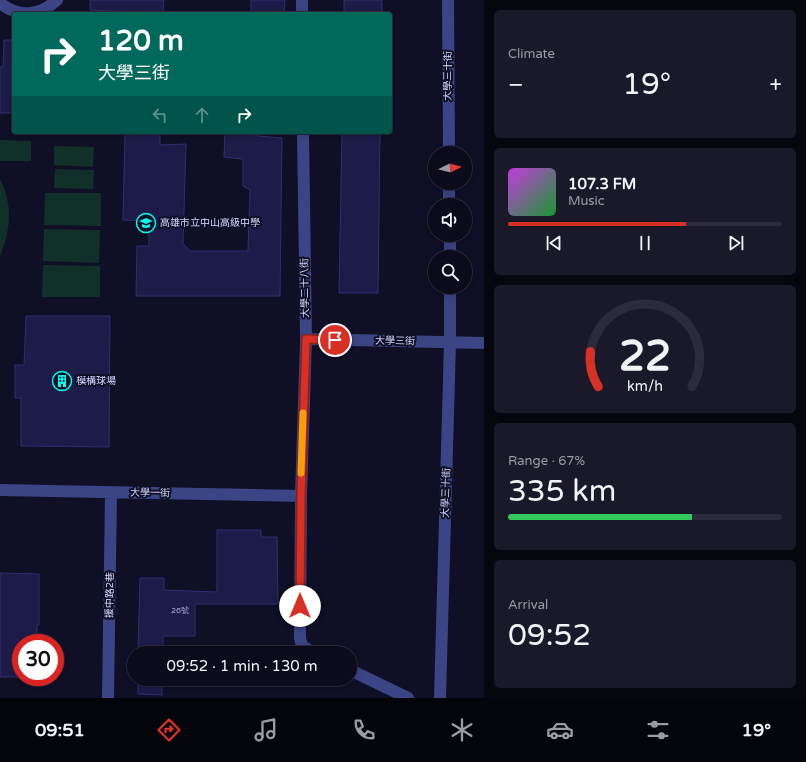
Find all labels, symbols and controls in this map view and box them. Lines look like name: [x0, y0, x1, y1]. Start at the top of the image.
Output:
text: 120 m: [98, 24, 184, 58]
icon: right: [32, 28, 84, 80]
text: Climate: [508, 46, 555, 62]
street label: 大學三十街: [442, 51, 454, 101]
text: 大學三街: [98, 62, 170, 84]
text: 19°: [622, 66, 671, 103]
text: −: [508, 72, 524, 98]
text: +: [770, 72, 782, 98]
icon: left: [149, 104, 171, 126]
icon: ahead: [191, 104, 213, 126]
icon: right: [233, 104, 255, 126]
north arrow: [428, 146, 472, 190]
map controls: [428, 146, 472, 294]
text: 107.3 FM: [568, 175, 636, 193]
text: Music: [568, 193, 605, 209]
button: sound: [428, 198, 472, 242]
school or university icon: 高雄市立中山高級中學: [135, 212, 157, 234]
place label: 高雄市立中山高級中學: [160, 217, 260, 229]
icon: previous: [543, 232, 565, 254]
icon: pause: [634, 232, 656, 254]
icon: next: [725, 232, 747, 254]
button: search: [428, 250, 472, 294]
street label: 大學二十八街: [298, 258, 312, 318]
pin: [318, 323, 352, 357]
icon: arrive: [324, 329, 346, 351]
text: 22: [619, 332, 671, 382]
street label: 大學三街: [375, 335, 415, 347]
building icon: 模構球場: [51, 370, 73, 392]
place label: 模構球場: [76, 375, 116, 387]
text: km/h: [627, 378, 663, 395]
text: Range · 67%: [508, 453, 585, 469]
street label: 大學三十街: [439, 468, 453, 518]
text: 335 km: [508, 473, 616, 510]
street label: 大學一街: [130, 487, 170, 499]
street label: 援中路2巷: [104, 572, 116, 618]
position arrow: [279, 585, 321, 627]
text: Arrival: [508, 597, 548, 613]
house number: 26號: [171, 606, 189, 615]
text: 09:52: [508, 617, 591, 654]
speed limit sign: 30: [12, 634, 64, 686]
text: 09:52 · 1 min · 130 m: [167, 657, 317, 675]
icon: directions: [155, 716, 183, 744]
icon: music: [252, 716, 280, 744]
icon: phone: [350, 716, 378, 744]
icon: climate: [448, 716, 476, 744]
icon: car: [546, 716, 574, 744]
icon: filters: [644, 716, 672, 744]
text: 09:51: [35, 719, 85, 741]
text: 19°: [742, 719, 771, 741]

